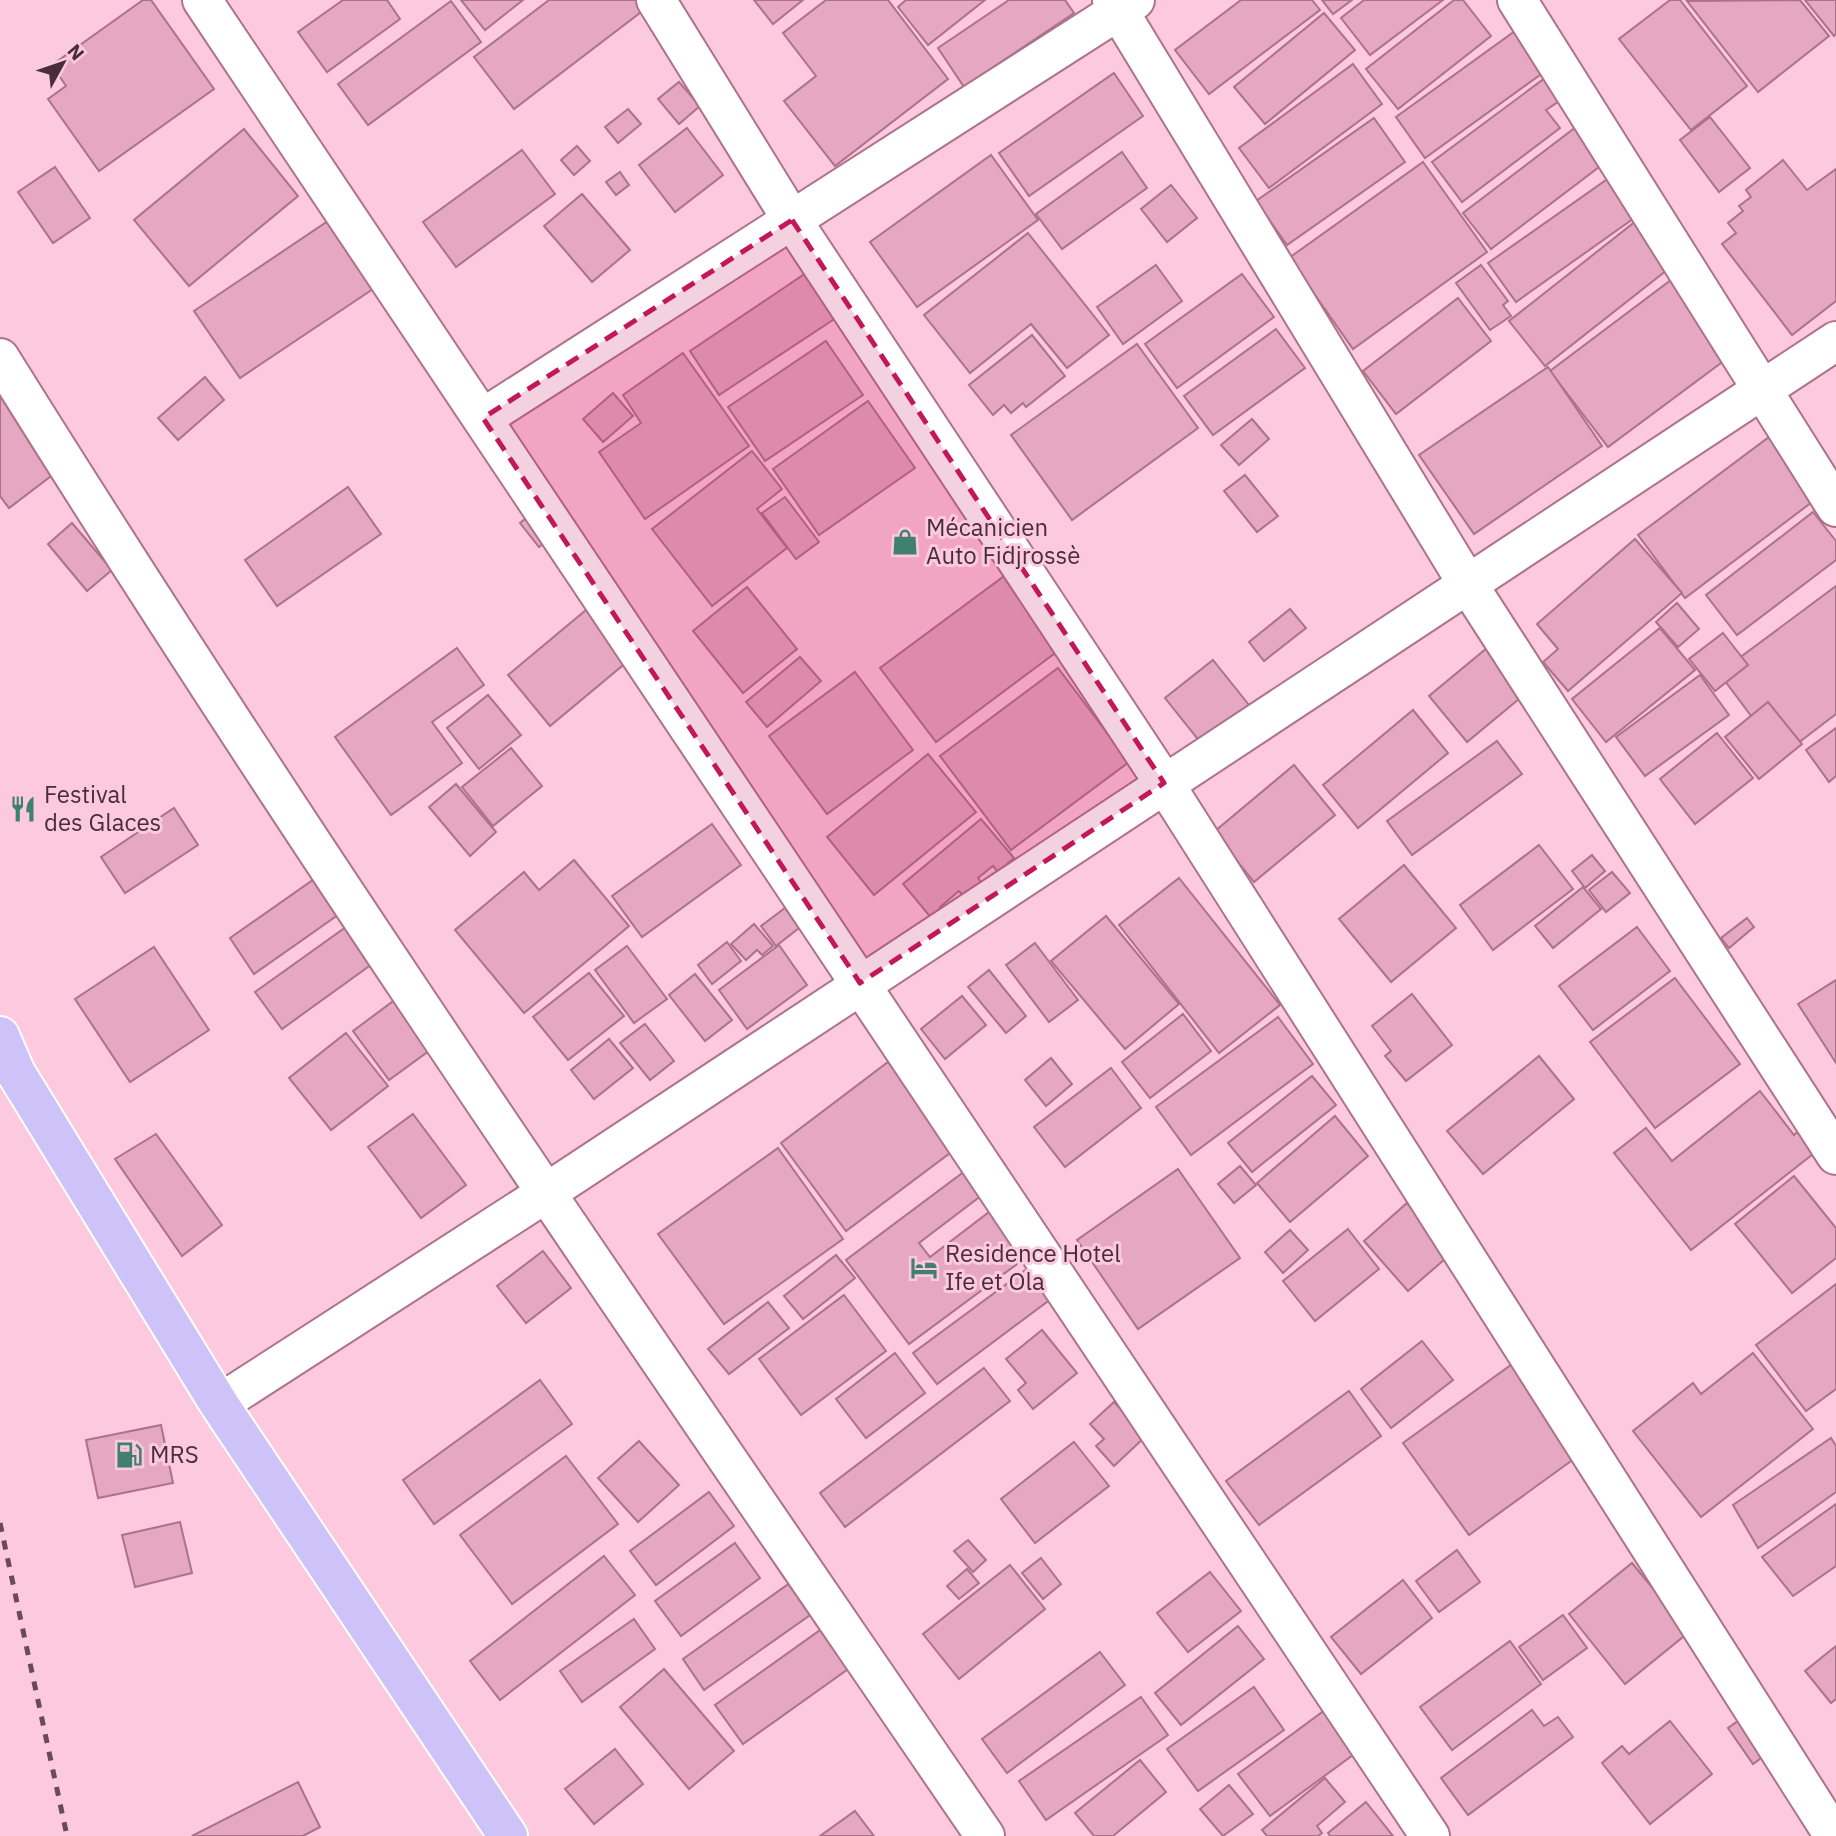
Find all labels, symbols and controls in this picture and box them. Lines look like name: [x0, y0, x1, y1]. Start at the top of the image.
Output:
north arrow: [28, 28, 98, 98]
text: N: [62, 39, 90, 65]
place label: Mécanicien Auto Fidjrossè: [926, 511, 1080, 571]
shop icon: Mécanicien Auto Fidjrossè: [890, 527, 920, 557]
place label: Festival des Glaces: [44, 778, 161, 838]
restaurant icon: Festival des Glaces: [8, 794, 38, 824]
place label: Residence Hotel Ife et Ola: [945, 1237, 1121, 1297]
hotel icon: Residence Hotel Ife et Ola: [909, 1253, 939, 1283]
place label: MRS: [150, 1438, 199, 1470]
fuel station icon: MRS: [114, 1440, 144, 1470]

